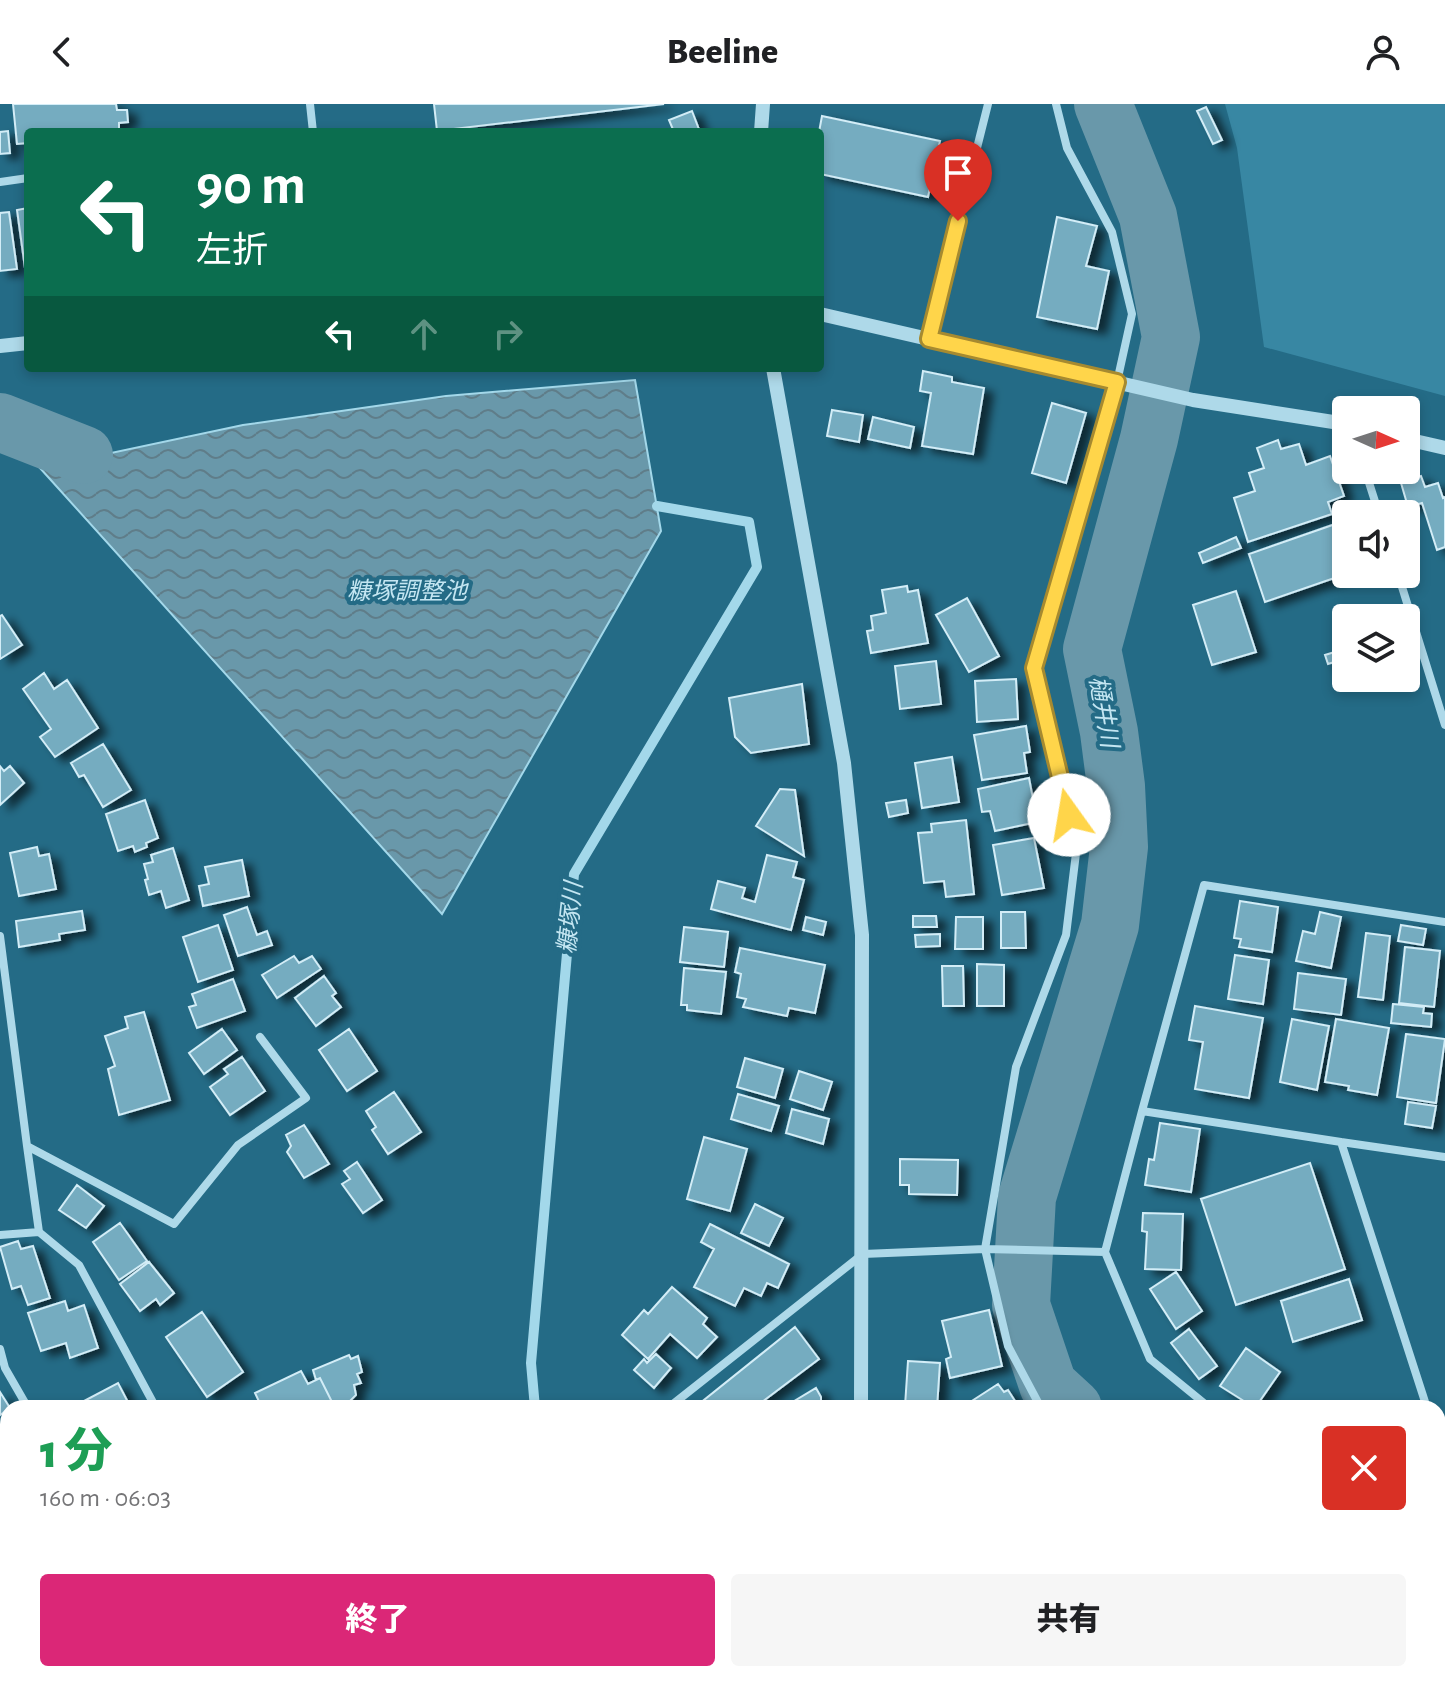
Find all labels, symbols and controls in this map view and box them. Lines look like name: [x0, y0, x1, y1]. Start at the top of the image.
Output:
icon: back: [40, 30, 84, 74]
icon: person: [1361, 30, 1405, 74]
text: Beeline: [667, 34, 778, 70]
pin: [924, 139, 992, 221]
icon: arrive: [936, 151, 980, 195]
text: 90 m: [196, 158, 306, 214]
icon: left: [64, 160, 168, 264]
text: 左折: [196, 233, 268, 269]
icon: left: [318, 312, 362, 356]
icon: ahead: [402, 312, 446, 356]
icon: right: [486, 312, 530, 356]
north arrow: [1332, 396, 1420, 484]
map controls: [1332, 396, 1420, 692]
button: sound: [1332, 500, 1420, 588]
water label: 糠塚調整池: [347, 578, 469, 604]
button: layers: [1332, 604, 1420, 692]
water label: 樋井川: [1085, 674, 1124, 752]
position arrow: [1027, 773, 1111, 857]
water label: 糠塚川: [553, 878, 587, 955]
button: close: [1322, 1426, 1406, 1510]
text: 1 分: [40, 1429, 113, 1477]
text: 160 m · 06:03: [40, 1485, 171, 1511]
button: 終了: [40, 1574, 715, 1666]
button: 共有: [731, 1574, 1406, 1666]

